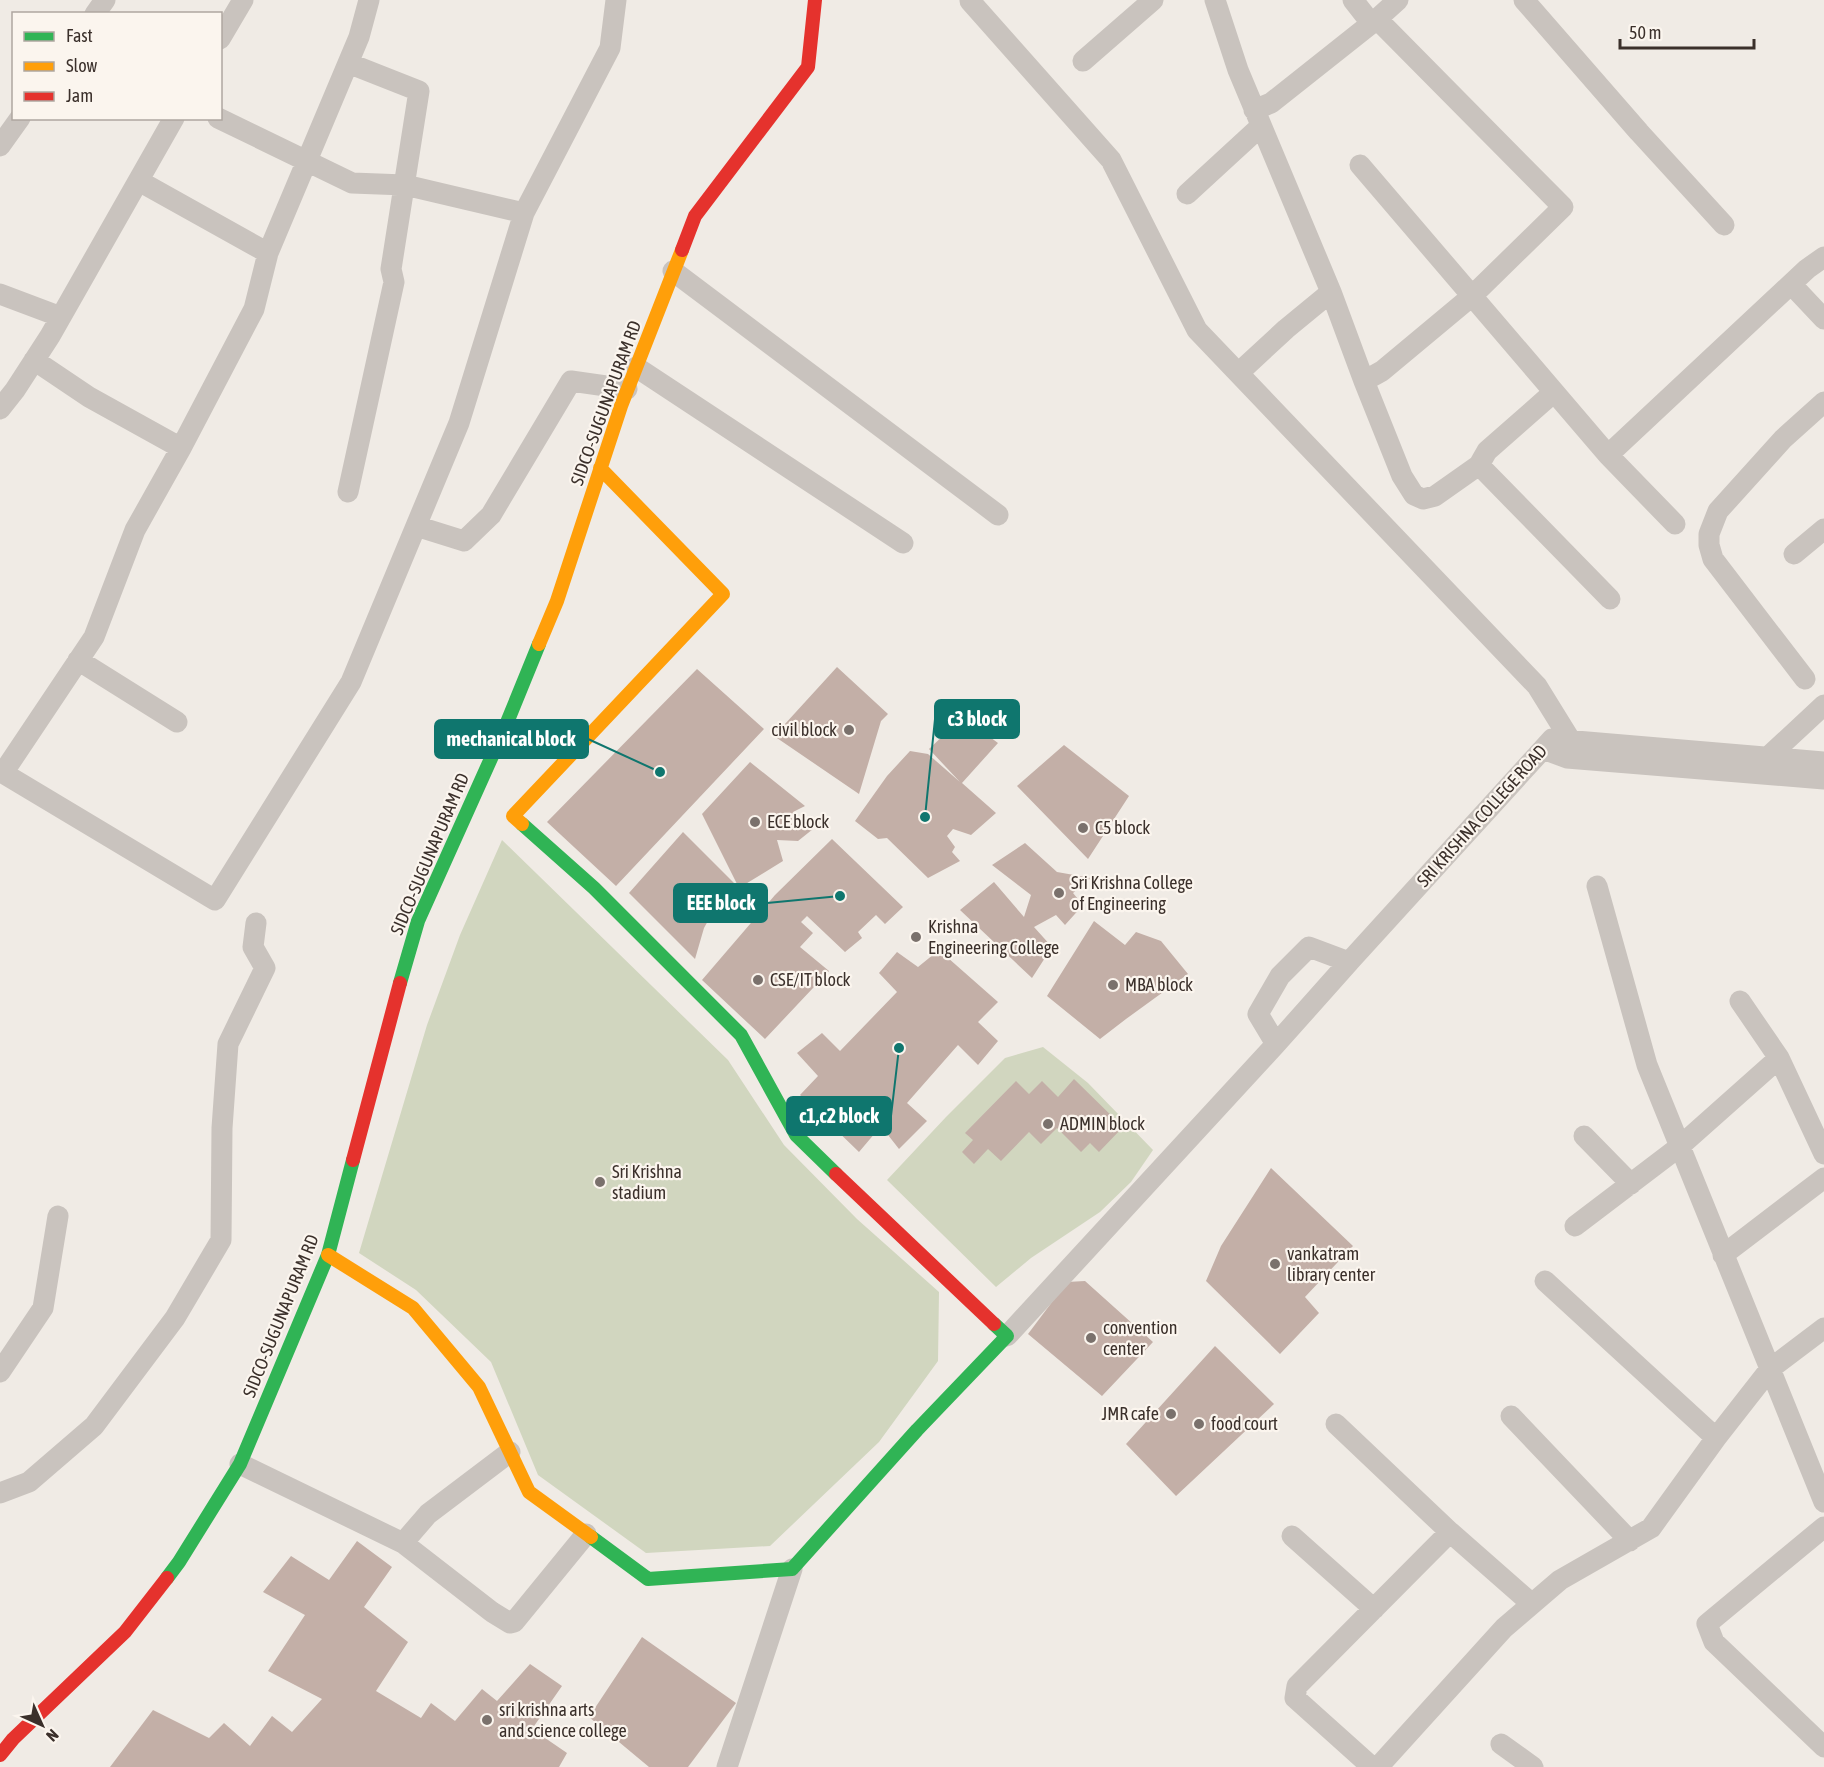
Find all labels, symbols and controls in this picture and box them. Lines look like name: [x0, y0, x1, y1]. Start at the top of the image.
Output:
legend: [12, 12, 222, 120]
scale bar: [1620, 12, 1754, 50]
text: 50 m: [1629, 22, 1661, 43]
text: Fast: [66, 25, 93, 46]
text: Slow: [66, 55, 97, 76]
text: Jam: [66, 85, 93, 106]
street label: SIDCO-SUGUNAPURAM RD: [566, 318, 645, 488]
callout: c3 block: [935, 700, 1019, 738]
text: c3 block: [947, 707, 1007, 730]
place label: civil block: [771, 719, 837, 740]
callout: mechanical block: [435, 720, 588, 758]
marker: civil block: [842, 723, 856, 737]
text: mechanical block: [447, 727, 576, 750]
street label: SRI KRISHNA COLLEGE ROAD: [1412, 740, 1551, 891]
street label: SIDCO-SUGUNAPURAM RD: [386, 770, 473, 938]
place label: ECE block: [767, 811, 829, 832]
marker: ECE block: [748, 815, 762, 829]
place label: C5 block: [1095, 817, 1150, 838]
marker: C5 block: [1076, 821, 1090, 835]
place label: Sri Krishna College of Engineering: [1071, 872, 1193, 914]
callout: EEE block: [674, 884, 767, 922]
marker: Sri Krishna College of Engineering: [1052, 886, 1066, 900]
text: EEE block: [687, 891, 755, 914]
place label: Krishna Engineering College: [928, 916, 1059, 958]
marker: Krishna Engineering College: [909, 930, 923, 944]
place label: CSE/IT block: [770, 969, 851, 990]
marker: CSE/IT block: [751, 973, 765, 987]
place label: MBA block: [1125, 974, 1193, 995]
marker: MBA block: [1106, 978, 1120, 992]
callout: c1,c2 block: [787, 1097, 891, 1135]
text: c1,c2 block: [799, 1104, 879, 1127]
place label: ADMIN block: [1060, 1113, 1145, 1134]
marker: ADMIN block: [1041, 1117, 1055, 1131]
place label: Sri Krishna stadium: [612, 1161, 682, 1203]
marker: Sri Krishna stadium: [593, 1175, 607, 1189]
street label: SIDCO-SUGUNAPURAM RD: [238, 1231, 323, 1400]
place label: vankatram library center: [1287, 1243, 1376, 1285]
marker: vankatram library center: [1268, 1257, 1282, 1271]
place label: convention center: [1103, 1317, 1178, 1359]
marker: convention center: [1084, 1331, 1098, 1345]
place label: JMR cafe: [1102, 1403, 1159, 1424]
marker: JMR cafe: [1164, 1407, 1178, 1421]
place label: food court: [1211, 1413, 1278, 1434]
marker: food court: [1192, 1417, 1206, 1431]
north arrow: [12, 1695, 72, 1755]
place label: sri krishna arts and science college: [499, 1699, 627, 1741]
marker: sri krishna arts and science college: [480, 1713, 494, 1727]
text: N: [43, 1726, 62, 1745]

